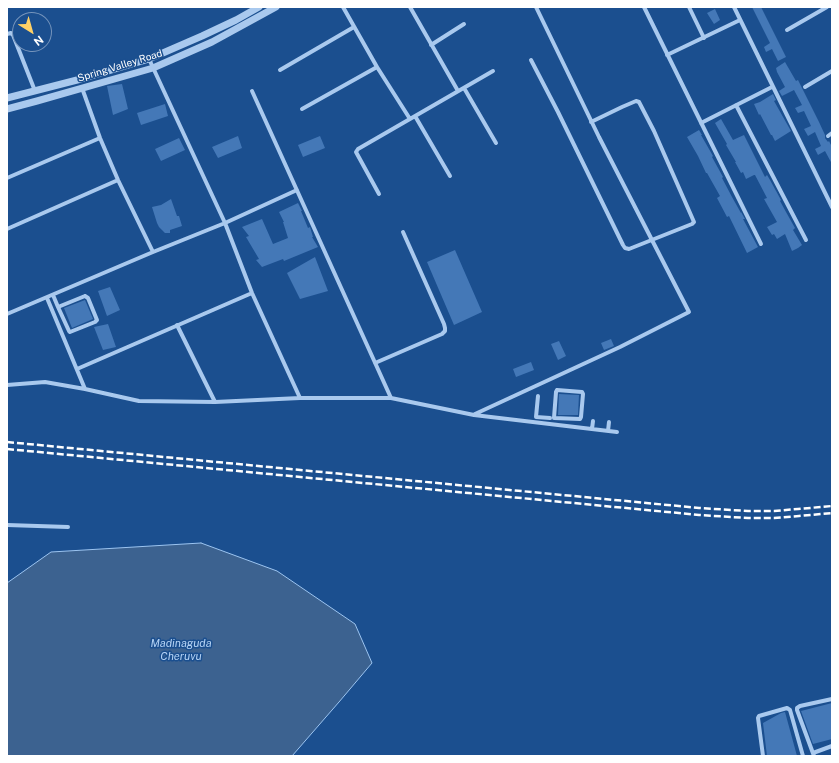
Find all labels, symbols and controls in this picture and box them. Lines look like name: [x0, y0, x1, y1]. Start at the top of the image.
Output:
north arrow: [12, 12, 52, 52]
text: N: [32, 33, 46, 48]
street label: Spring Valley Road: [76, 47, 164, 85]
water label: Madinaguda Cheruvu: [150, 637, 212, 663]

